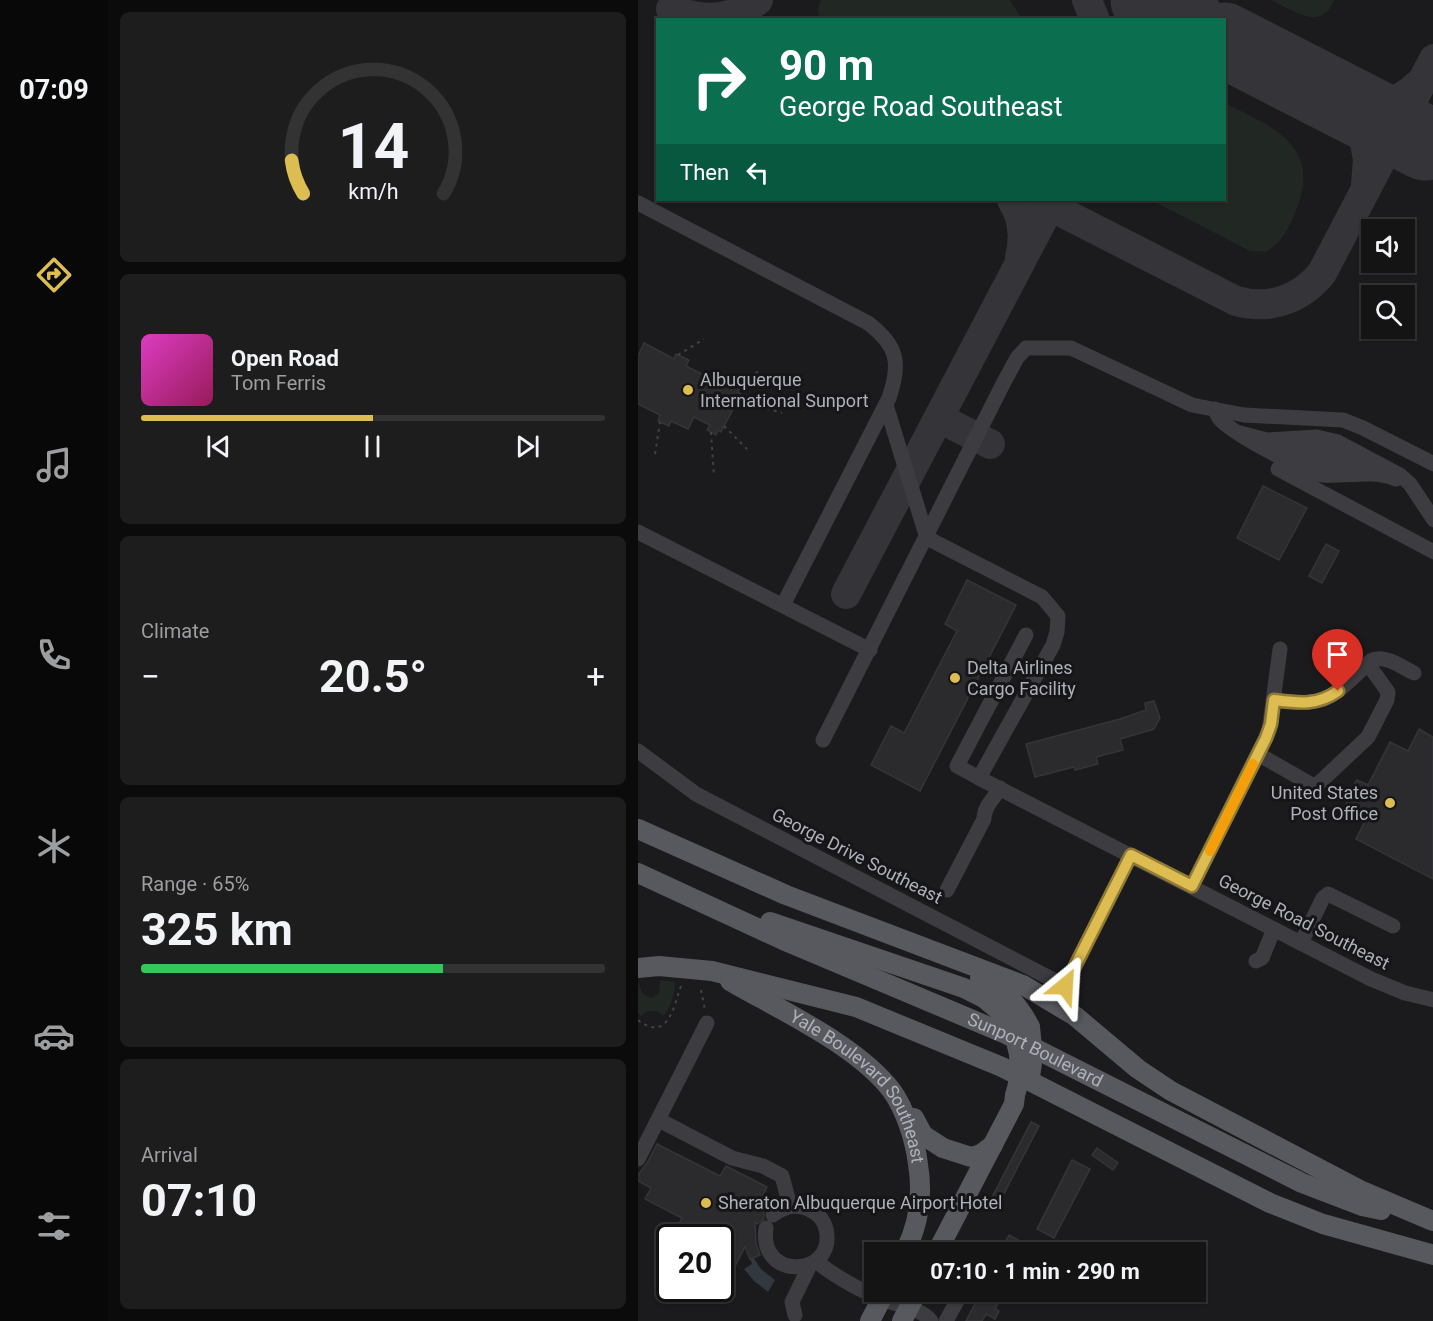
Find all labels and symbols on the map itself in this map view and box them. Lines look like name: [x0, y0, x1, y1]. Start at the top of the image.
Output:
place label: Albuquerque International Sunport: [700, 369, 869, 411]
marker: Albuquerque International Sunport: [681, 383, 695, 397]
pin: [1312, 629, 1363, 691]
place label: Delta Airlines Cargo Facility: [967, 657, 1076, 699]
marker: Delta Airlines Cargo Facility: [948, 671, 962, 685]
place label: United States Post Office: [1271, 782, 1378, 824]
marker: United States Post Office: [1383, 796, 1397, 810]
street label: George Drive Southeast: [769, 803, 946, 908]
street label: George Road Southeast: [1215, 869, 1393, 974]
position arrow: [1033, 954, 1097, 1018]
street label: Yale Boulevard Southeast: [786, 1005, 929, 1164]
street label: Sunport Boulevard: [965, 1008, 1107, 1091]
place label: Sheraton Albuquerque Airport Hotel: [718, 1192, 1002, 1213]
marker: Sheraton Albuquerque Airport Hotel: [699, 1196, 713, 1210]
speed limit sign: 20: [656, 1224, 734, 1302]

